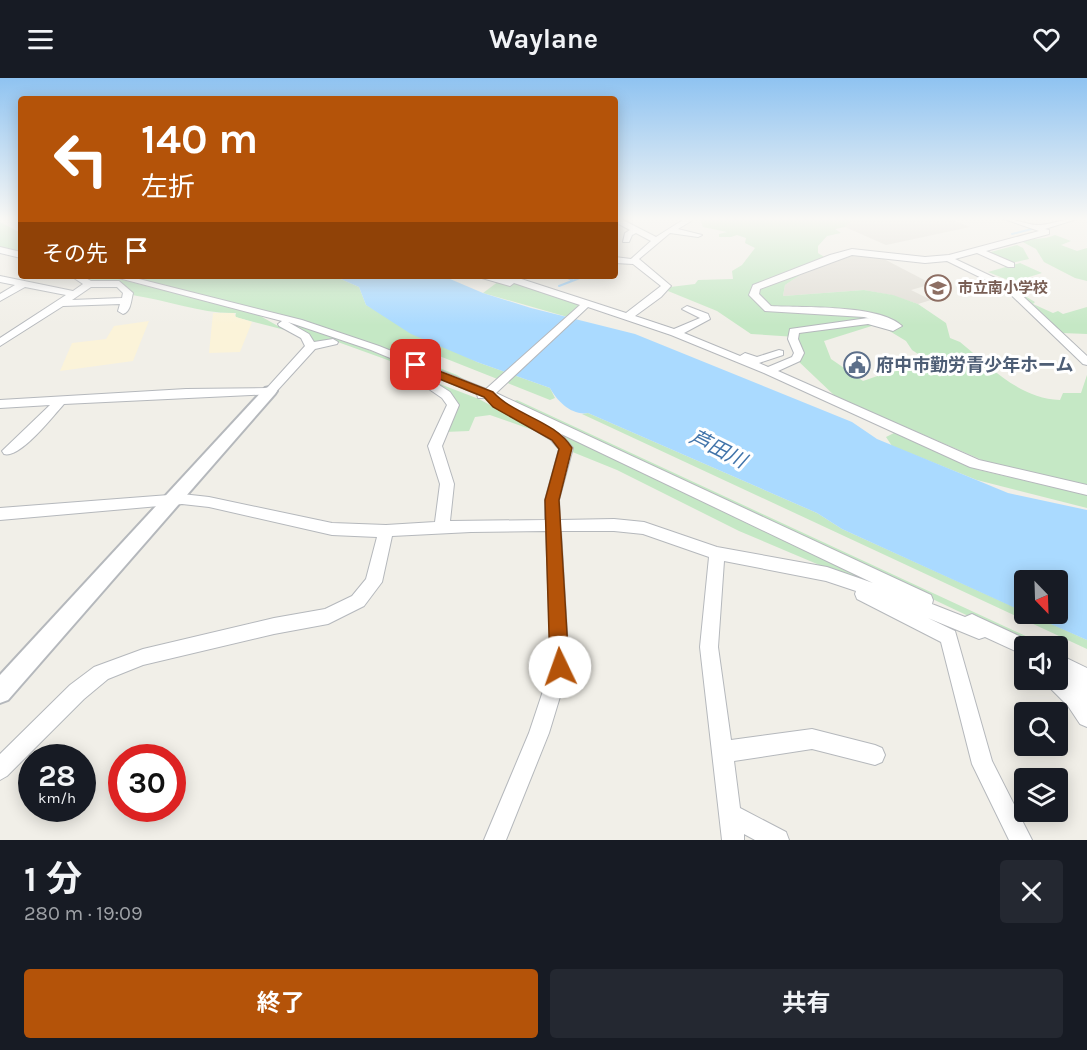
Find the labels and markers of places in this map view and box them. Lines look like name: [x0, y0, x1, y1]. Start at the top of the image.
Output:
school or university icon: 市立南小学校: [923, 273, 953, 303]
place label: 市立南小学校: [958, 279, 1048, 297]
pin: [390, 339, 441, 390]
public building icon: 府中市勤労青少年ホーム: [842, 350, 872, 380]
place label: 府中市勤労青少年ホーム: [876, 354, 1073, 376]

